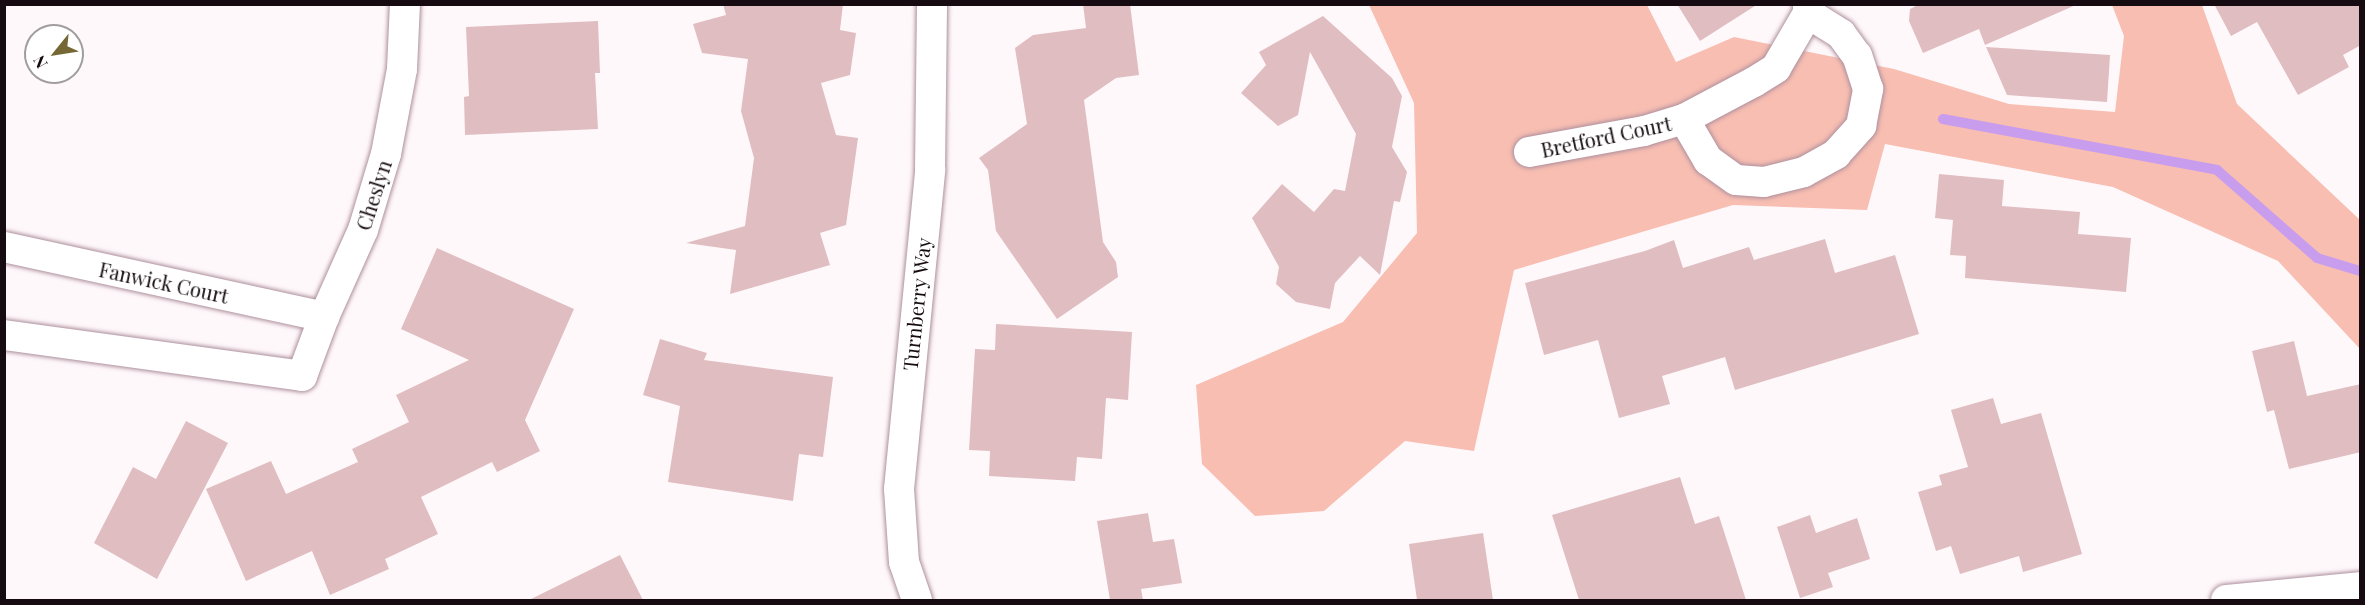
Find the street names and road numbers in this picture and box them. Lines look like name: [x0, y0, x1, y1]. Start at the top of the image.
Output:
street label: Bretford Court: [1539, 110, 1673, 162]
street label: Cheslyn: [350, 157, 396, 233]
street label: Turnberry Way: [897, 236, 935, 372]
street label: Fanwick Court: [97, 257, 231, 307]

